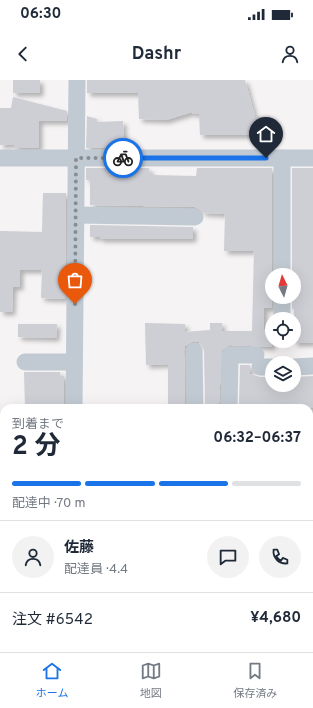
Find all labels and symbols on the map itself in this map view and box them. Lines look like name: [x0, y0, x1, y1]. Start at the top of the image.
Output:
pin: [249, 117, 283, 158]
courier: [103, 138, 143, 178]
pin: [58, 263, 92, 304]
north arrow: [265, 268, 301, 304]

